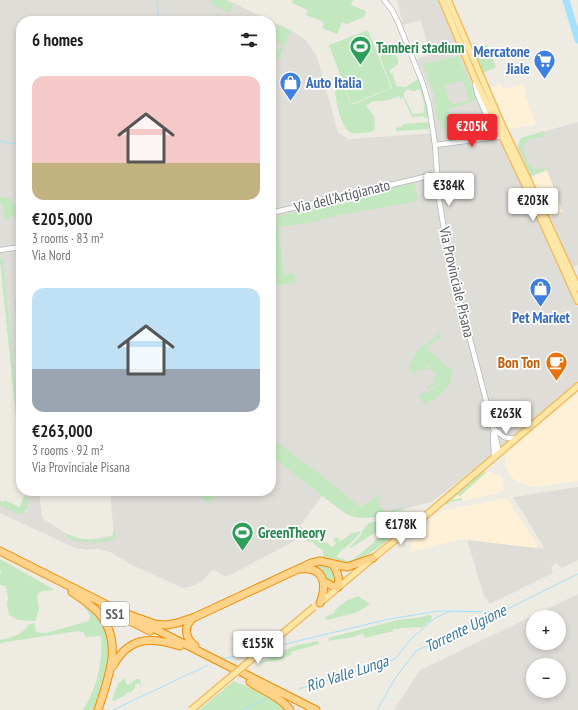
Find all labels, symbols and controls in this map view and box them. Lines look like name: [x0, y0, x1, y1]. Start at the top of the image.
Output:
text: 6 homes: [32, 29, 83, 51]
icon: filters: [238, 29, 260, 51]
sports icon: Tamberi stadium: [347, 34, 373, 67]
place label: Tamberi stadium: [376, 38, 464, 57]
place label: Mercatone Jiale: [474, 42, 530, 78]
supermarket icon: Mercatone Jiale: [532, 47, 558, 80]
shop icon: Auto Italia: [278, 69, 304, 102]
place label: Auto Italia: [305, 73, 362, 92]
icon: home: [110, 102, 182, 174]
pin: €205K: [444, 114, 500, 148]
text: €205K: [456, 118, 488, 135]
pin: €384K: [421, 173, 477, 207]
street label: Via dell'Artigianato: [291, 175, 392, 217]
text: €384K: [433, 177, 465, 194]
pin: €203K: [505, 188, 561, 222]
text: €203K: [517, 192, 549, 209]
text: €205,000: [32, 208, 93, 230]
street label: Via Provinciale Pisana: [435, 224, 479, 339]
text: 3 rooms · 83 m²: [32, 230, 104, 247]
text: Via Nord: [32, 247, 71, 264]
shop icon: Pet Market: [528, 275, 554, 308]
place label: Pet Market: [512, 308, 571, 327]
icon: home: [110, 314, 182, 386]
cafe icon: Bon Ton: [543, 349, 569, 382]
place label: Bon Ton: [498, 353, 540, 372]
pin: €263K: [478, 401, 534, 435]
text: €263K: [490, 405, 522, 422]
text: €263,000: [32, 420, 93, 442]
text: 3 rooms · 92 m²: [32, 442, 104, 459]
text: Via Provinciale Pisana: [32, 459, 130, 476]
pin: €178K: [373, 512, 429, 546]
text: €178K: [385, 516, 417, 533]
sports icon: GreenTheory: [230, 519, 256, 552]
place label: GreenTheory: [258, 523, 326, 542]
water label: Torrente Ugione: [421, 599, 510, 656]
road number: SS1: [101, 602, 129, 626]
map controls: [526, 610, 566, 698]
button: +: [526, 610, 566, 650]
pin: €155K: [230, 631, 286, 665]
text: €155K: [242, 635, 274, 652]
water label: Rio Valle Lunga: [303, 650, 392, 696]
button: −: [526, 658, 566, 698]

